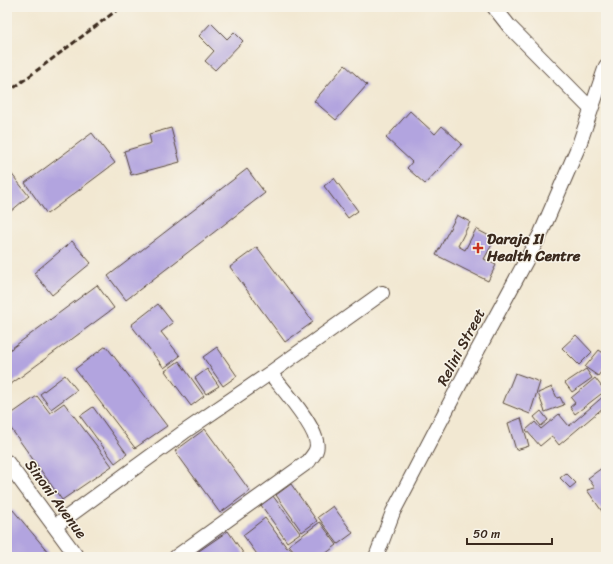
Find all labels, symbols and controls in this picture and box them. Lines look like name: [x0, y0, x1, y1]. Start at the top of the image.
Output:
place label: Daraja II Health Centre: [486, 226, 581, 269]
marker: Daraja II Health Centre: [472, 242, 484, 254]
street label: Relini Street: [430, 303, 493, 391]
street label: Sinoni Avenue: [18, 454, 94, 544]
scale bar: [467, 520, 552, 546]
text: 50 m: [473, 523, 500, 545]

